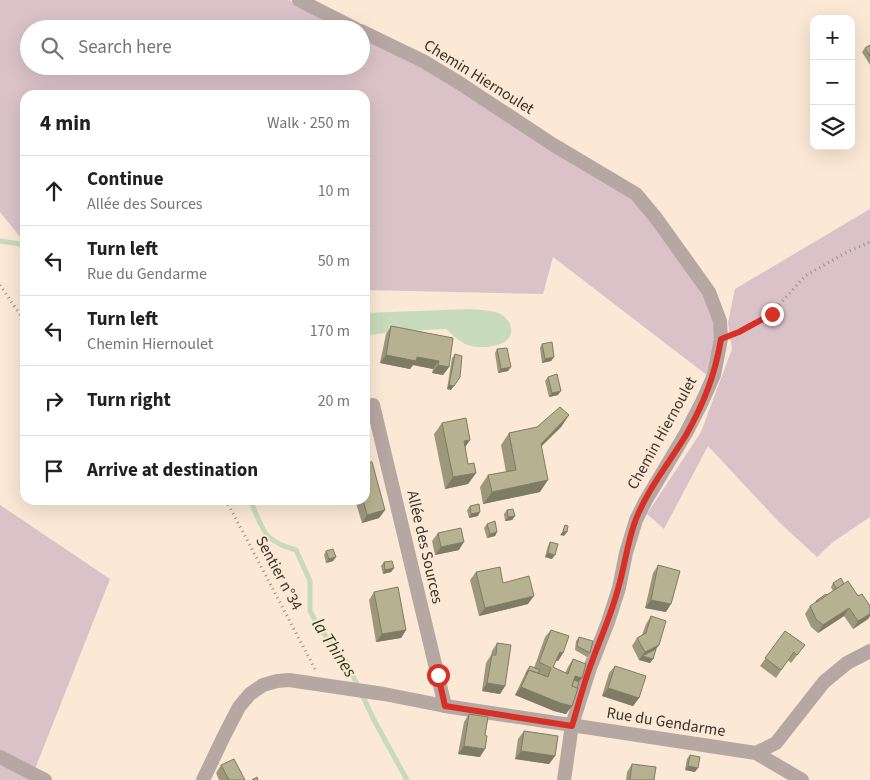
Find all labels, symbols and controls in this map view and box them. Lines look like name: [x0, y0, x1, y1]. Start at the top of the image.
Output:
map controls: [810, 15, 855, 150]
button: +: [810, 15, 855, 60]
search box: [20, 20, 370, 75]
icon: search: [38, 34, 66, 62]
text: Search here: [78, 34, 172, 61]
street label: Chemin Hiernoulet: [420, 34, 539, 120]
button: −: [810, 60, 855, 105]
button: layers: [810, 105, 855, 150]
text: 4 min: [40, 108, 91, 138]
text: Walk · 250 m: [267, 112, 350, 134]
text: Continue: [87, 166, 164, 193]
icon: ahead: [40, 177, 68, 205]
text: 10 m: [318, 180, 350, 202]
text: Allée des Sources: [87, 193, 203, 215]
text: Turn left: [87, 236, 158, 263]
icon: left: [40, 247, 68, 275]
text: 50 m: [318, 250, 350, 272]
text: Rue du Gendarme: [87, 263, 207, 285]
route end: [761, 303, 784, 326]
text: Turn left: [87, 306, 158, 333]
icon: left: [40, 317, 68, 345]
text: 170 m: [310, 320, 350, 342]
text: Chemin Hiernoulet: [87, 333, 213, 355]
street label: Chemin Hiernoulet: [622, 372, 702, 494]
icon: right: [40, 387, 68, 415]
text: Turn right: [87, 387, 171, 414]
text: 20 m: [318, 390, 350, 412]
icon: arrive: [40, 457, 68, 485]
text: Arrive at destination: [87, 457, 258, 484]
street label: Allée des Sources: [401, 488, 449, 606]
street label: Sentier n°34: [250, 532, 308, 614]
water label: la Thines: [306, 614, 362, 682]
route start: [427, 664, 450, 687]
street label: Rue du Gendarme: [605, 702, 727, 742]

